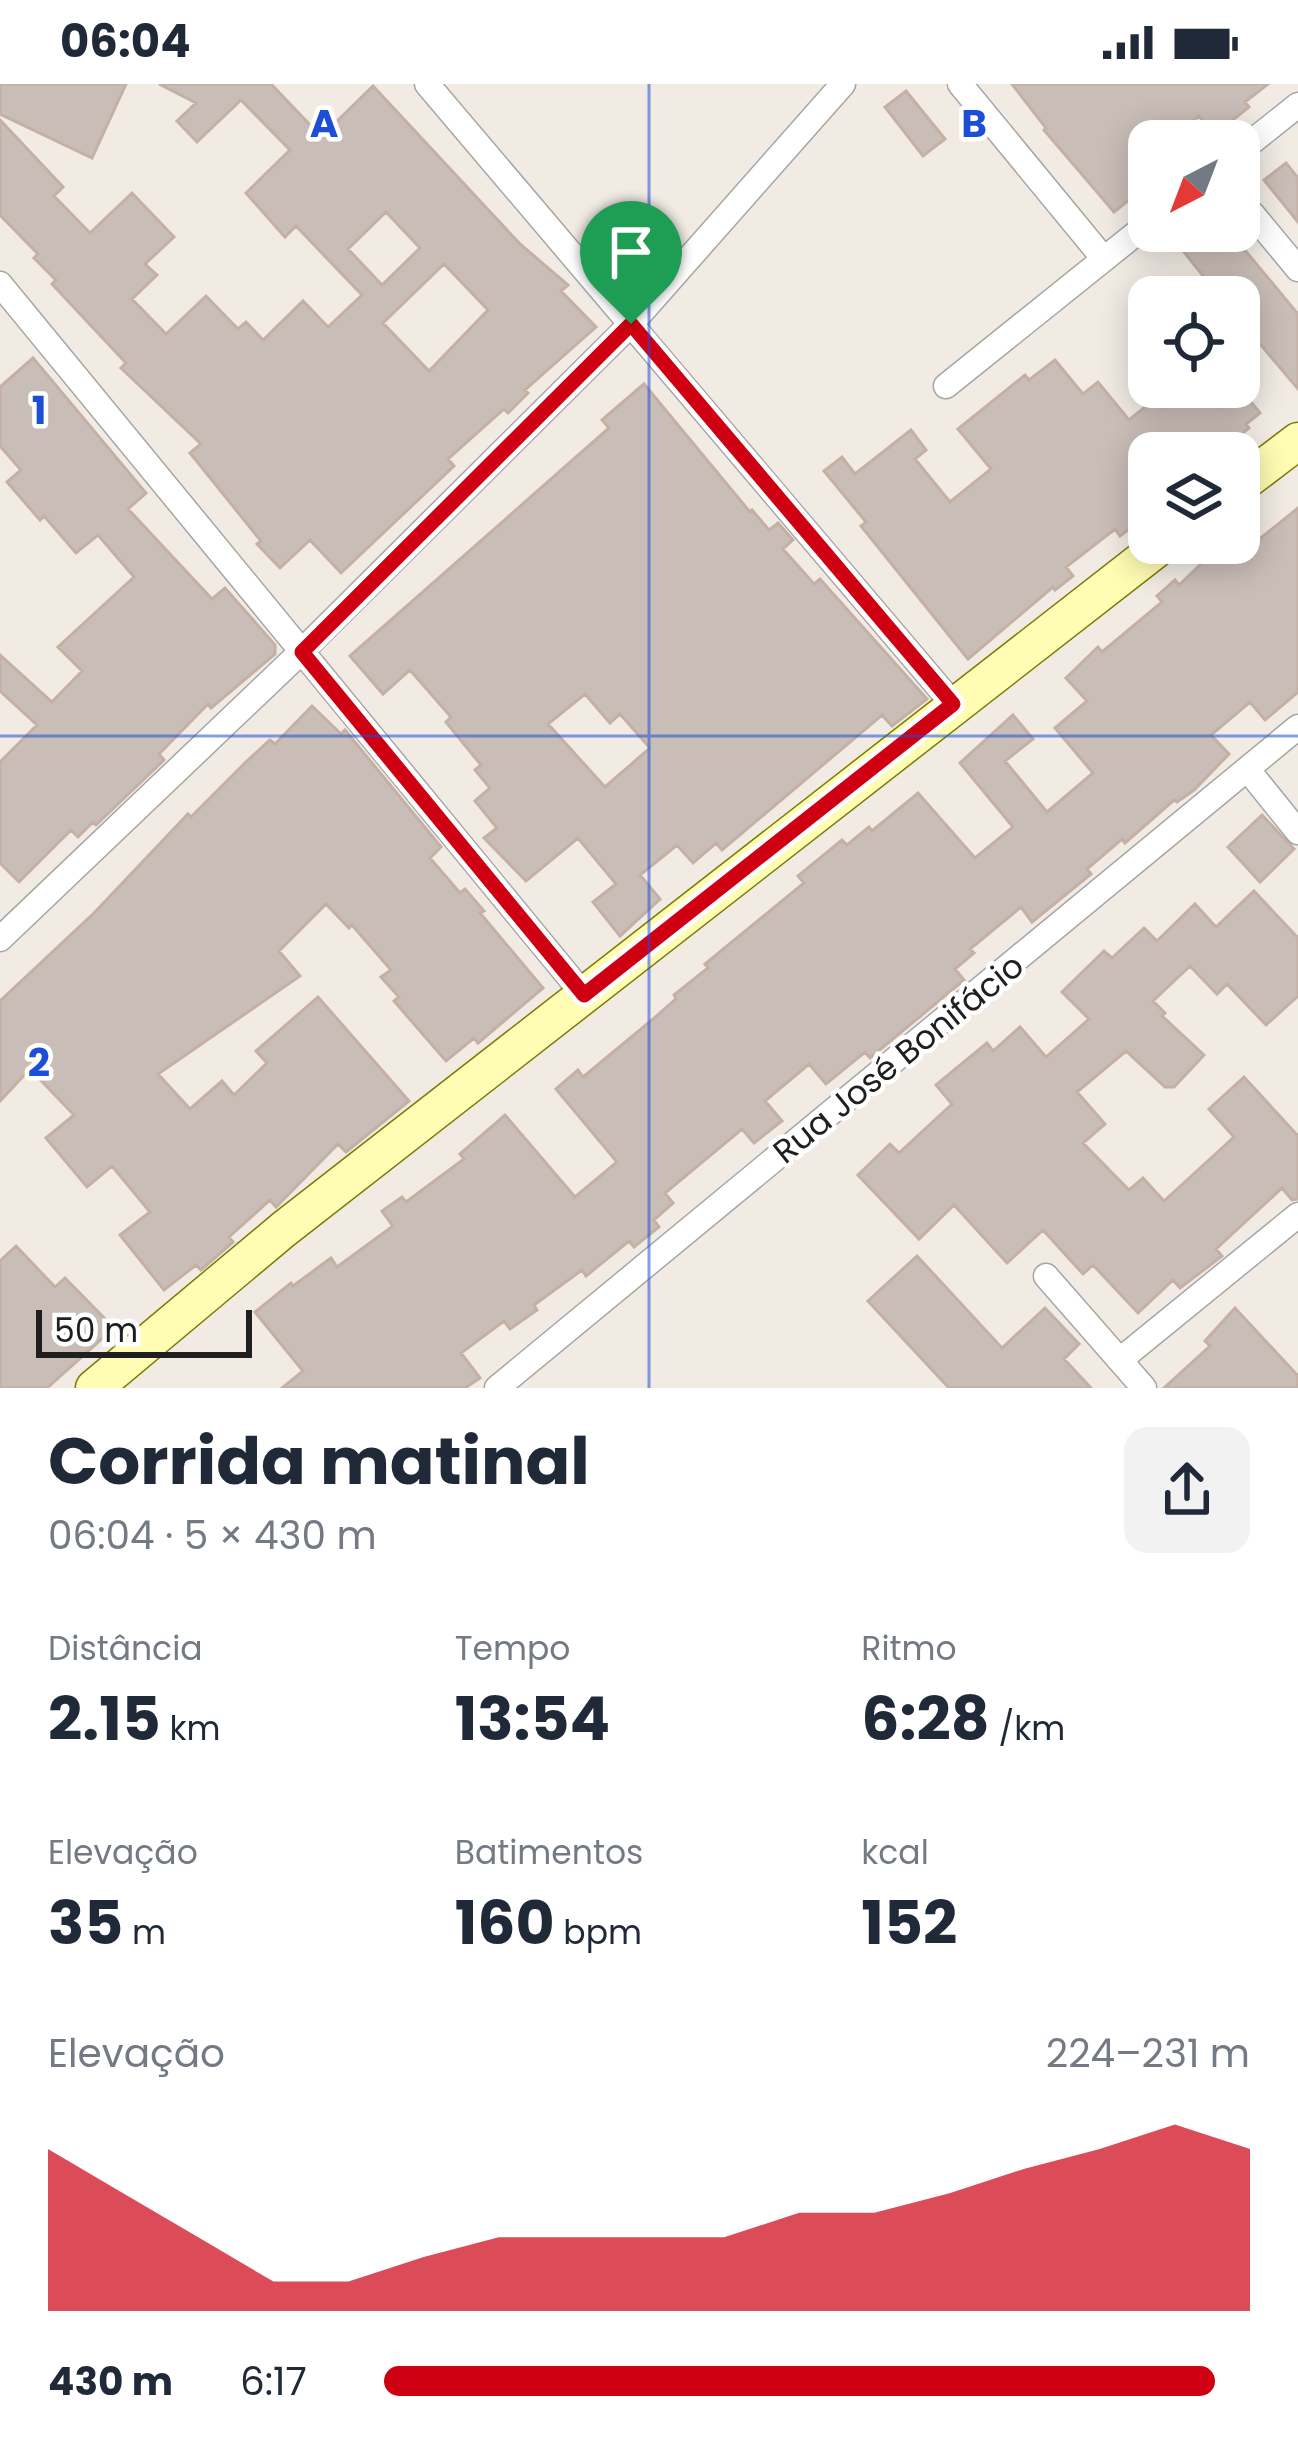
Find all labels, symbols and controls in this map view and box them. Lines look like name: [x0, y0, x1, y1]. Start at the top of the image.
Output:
text: 06:04: [60, 10, 191, 73]
text: A: [310, 96, 339, 151]
text: B: [961, 96, 987, 151]
north arrow: [1128, 120, 1260, 252]
map controls: [1128, 120, 1260, 564]
pin: [580, 201, 682, 324]
icon: arrive: [598, 219, 664, 285]
button: locate: [1128, 276, 1260, 408]
text: 1: [32, 383, 46, 438]
button: layers: [1128, 432, 1260, 564]
street label: Rua José Bonifácio: [763, 942, 1034, 1174]
text: 2: [28, 1035, 50, 1090]
scale bar: [36, 1304, 252, 1357]
text: 50 m: [54, 1307, 138, 1354]
text: Corrida matinal: [48, 1415, 590, 1507]
button: share: [1124, 1427, 1250, 1553]
text: 06:04 · 5 × 430 m: [48, 1508, 377, 1563]
text: Distância: [48, 1625, 203, 1672]
text: Tempo: [455, 1625, 570, 1672]
text: Ritmo: [861, 1625, 957, 1672]
text: 2.15: [48, 1677, 161, 1761]
text: 13:54: [455, 1677, 610, 1761]
text: 6:28: [861, 1677, 990, 1761]
text: km: [161, 1705, 221, 1752]
text: /km: [990, 1705, 1065, 1752]
text: Elevação: [48, 1829, 198, 1876]
text: Batimentos: [455, 1829, 643, 1876]
text: kcal: [861, 1829, 929, 1876]
text: 35: [48, 1881, 123, 1965]
text: 160: [455, 1881, 555, 1965]
text: 152: [861, 1881, 957, 1965]
text: m: [123, 1909, 166, 1956]
text: bpm: [555, 1909, 642, 1956]
text: Elevação: [48, 2026, 225, 2081]
text: 224–231 m: [1046, 2026, 1250, 2081]
text: 430 m: [48, 2354, 173, 2409]
text: 6:17: [240, 2354, 307, 2409]

